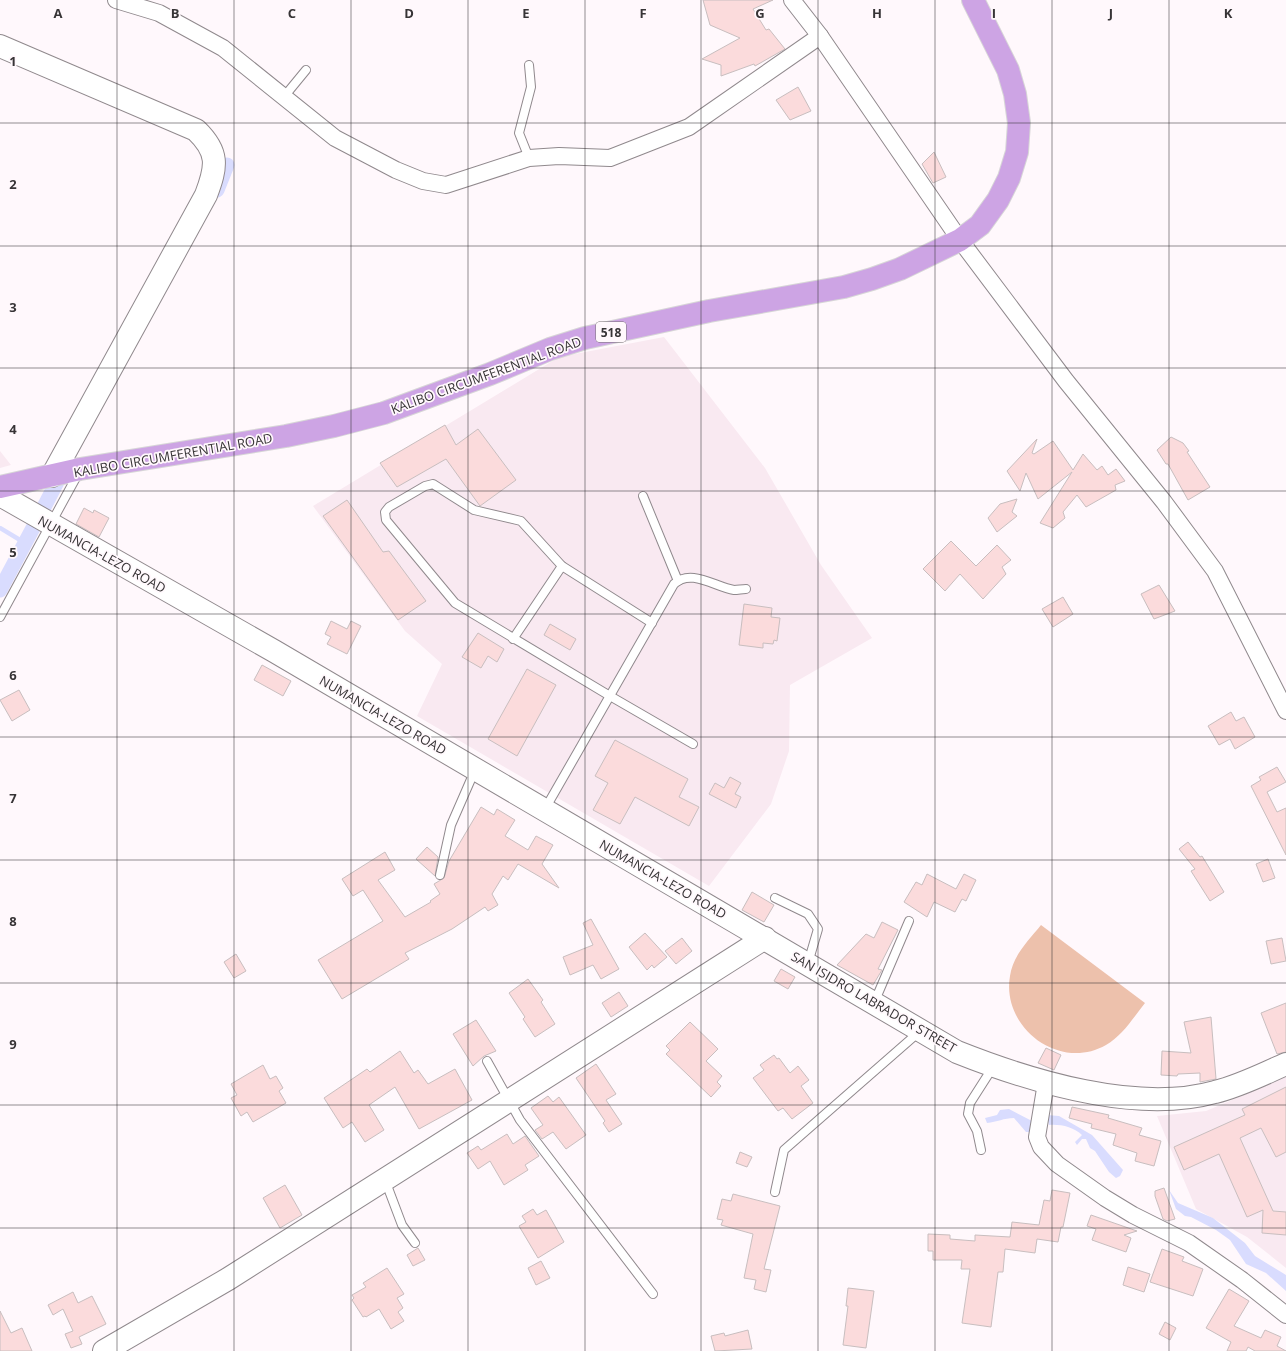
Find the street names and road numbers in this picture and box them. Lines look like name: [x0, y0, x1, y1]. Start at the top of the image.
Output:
road number: 518: [596, 322, 626, 342]
street label: KALIBO CIRCUMFERENTIAL ROAD: [388, 332, 584, 418]
street label: KALIBO CIRCUMFERENTIAL ROAD: [72, 429, 274, 481]
street label: NUMANCIA-LEZO ROAD: [35, 511, 169, 597]
street label: NUMANCIA-LEZO ROAD: [316, 671, 450, 759]
street label: NUMANCIA-LEZO ROAD: [596, 835, 730, 923]
street label: SAN ISIDRO LABRADOR STREET: [788, 947, 961, 1057]

